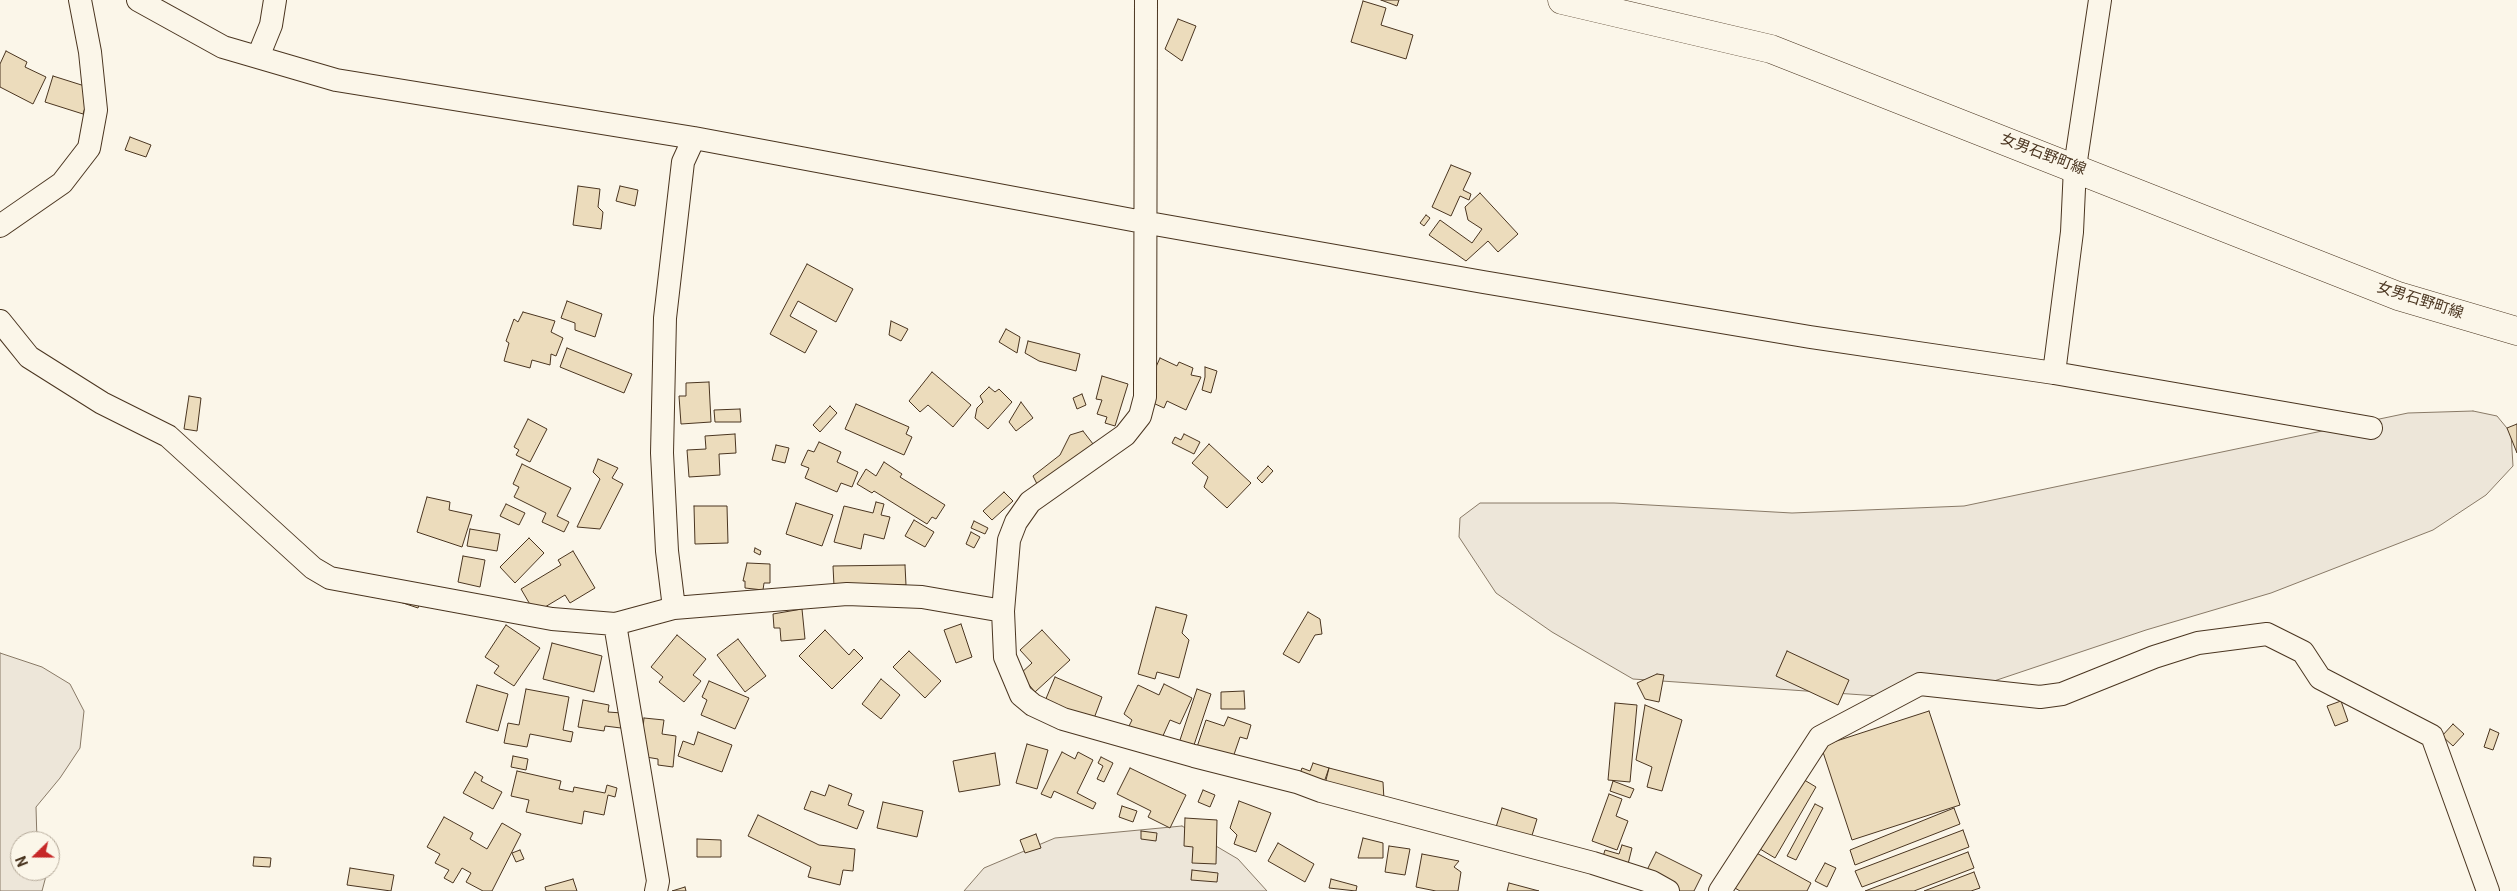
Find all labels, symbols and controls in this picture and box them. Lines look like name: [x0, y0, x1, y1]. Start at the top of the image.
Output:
street label: 女男石野町線: [1998, 130, 2088, 180]
street label: 女男石野町線: [2374, 279, 2466, 323]
north arrow: [10, 831, 60, 881]
text: N: [13, 854, 31, 869]

